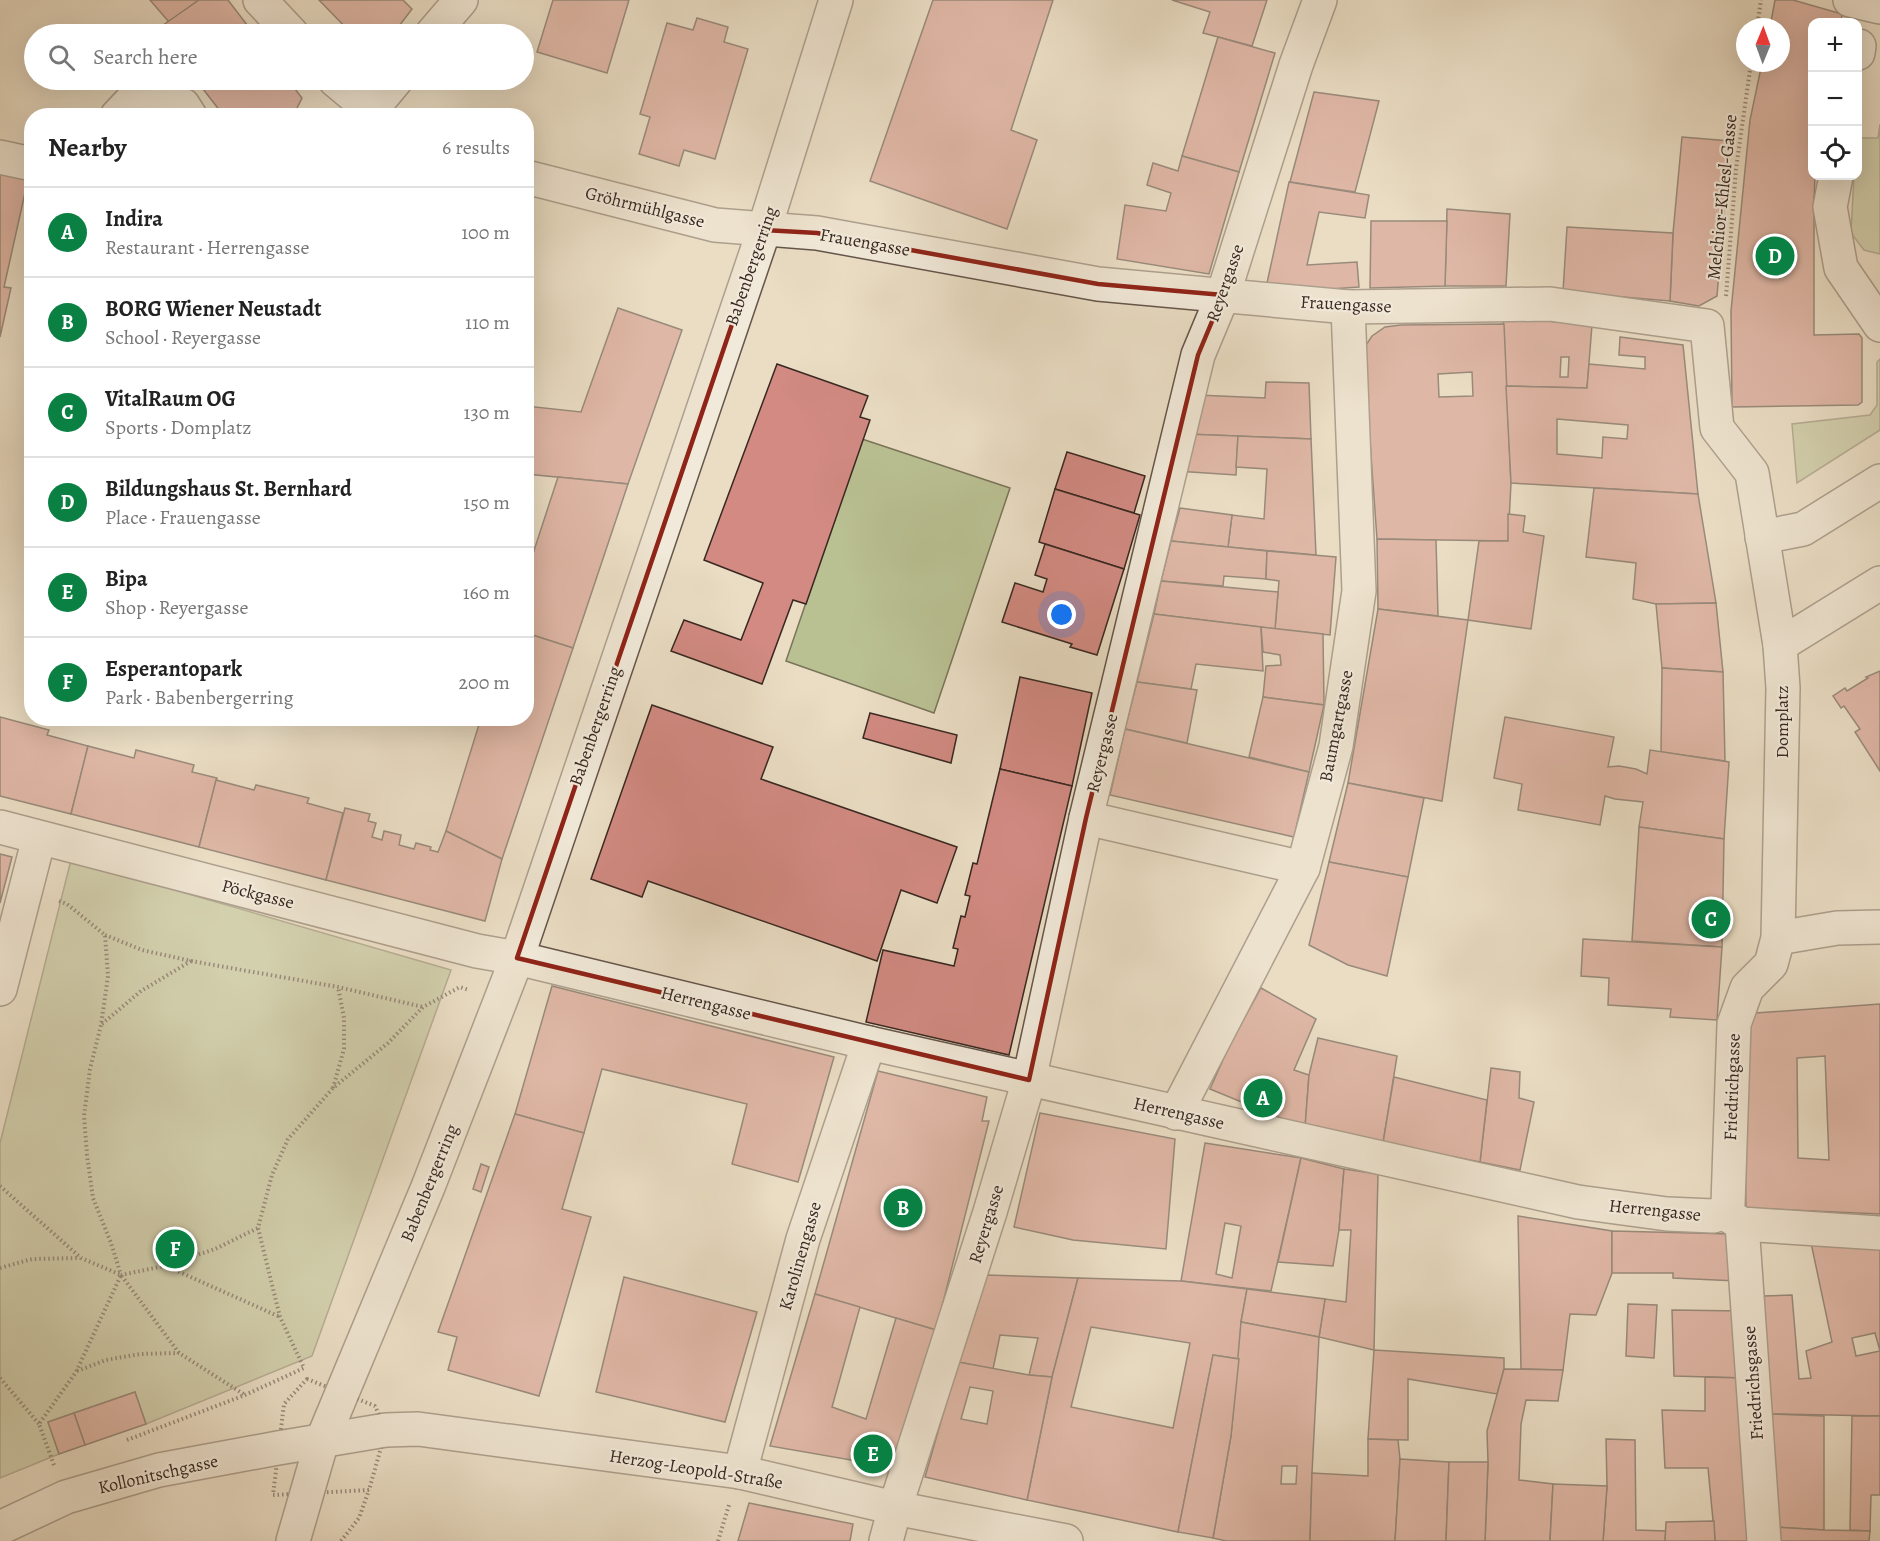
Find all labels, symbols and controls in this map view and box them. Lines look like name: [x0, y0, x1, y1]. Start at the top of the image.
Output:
north arrow: [1736, 18, 1790, 72]
map controls: [1808, 18, 1862, 180]
button: +: [1808, 18, 1862, 72]
search box: [24, 24, 534, 90]
icon: search: [45, 41, 78, 74]
text: Search here: [93, 42, 198, 72]
button: −: [1808, 72, 1862, 126]
street label: Melchior-Khlesl-Gasse: [1701, 113, 1743, 281]
button: locate: [1808, 126, 1862, 180]
text: Nearby: [48, 130, 127, 165]
text: 6 results: [442, 134, 510, 161]
street label: Gröhrmühlgasse: [583, 181, 707, 233]
street label: Babenbergerring: [719, 203, 783, 329]
text: Indira: [105, 204, 163, 234]
text: A: [61, 219, 74, 246]
text: 100 m: [461, 219, 510, 246]
street label: Frauengasse: [818, 222, 912, 262]
text: Restaurant · Herrengasse: [105, 234, 309, 261]
pin: D: [1756, 234, 1794, 278]
street label: Reyergasse: [1200, 241, 1250, 325]
street label: Frauengasse: [1300, 290, 1392, 318]
text: BORG Wiener Neustadt: [105, 294, 322, 324]
text: B: [61, 309, 74, 336]
text: 110 m: [465, 309, 510, 336]
text: School · Reyergasse: [105, 324, 261, 351]
text: VitalRaum OG: [105, 384, 236, 414]
text: C: [61, 399, 74, 426]
text: 130 m: [464, 399, 510, 426]
text: Sports · Domplatz: [105, 414, 252, 441]
text: Bildungshaus St. Bernhard: [105, 474, 352, 504]
text: D: [61, 489, 74, 516]
text: 150 m: [463, 489, 510, 516]
text: Place · Frauengasse: [105, 504, 261, 531]
text: Bipa: [105, 564, 148, 594]
text: E: [62, 579, 73, 606]
text: 160 m: [463, 579, 510, 606]
text: Shop · Reyergasse: [105, 594, 248, 621]
your location: [1047, 600, 1076, 629]
text: Esperantopark: [105, 654, 242, 684]
street label: Babenbergerring: [563, 663, 627, 789]
street label: Baumgartgasse: [1313, 668, 1359, 784]
text: F: [62, 669, 73, 696]
text: 200 m: [459, 669, 510, 696]
text: Park · Babenbergerring: [105, 684, 293, 711]
street label: Domplatz: [1770, 685, 1794, 759]
street label: Reyergasse: [1081, 711, 1123, 795]
street label: Pöckgasse: [219, 873, 297, 915]
pin: C: [1692, 896, 1730, 942]
street label: Herrengasse: [658, 980, 754, 1026]
street label: Friedrichgasse: [1718, 1033, 1746, 1141]
pin: A: [1244, 1076, 1282, 1120]
street label: Herrengasse: [1131, 1091, 1227, 1135]
street label: Babenbergerring: [394, 1120, 464, 1246]
street label: Reyergasse: [963, 1182, 1009, 1266]
pin: B: [884, 1186, 922, 1230]
street label: Herrengasse: [1608, 1193, 1702, 1227]
street label: Karolinengasse: [773, 1199, 827, 1313]
pin: F: [156, 1226, 195, 1272]
street label: Friedrichsgasse: [1737, 1325, 1769, 1441]
pin: E: [854, 1432, 892, 1476]
street label: Herzog-Leopold-Straße: [607, 1443, 785, 1495]
street label: Kollonitschgasse: [96, 1449, 220, 1499]

